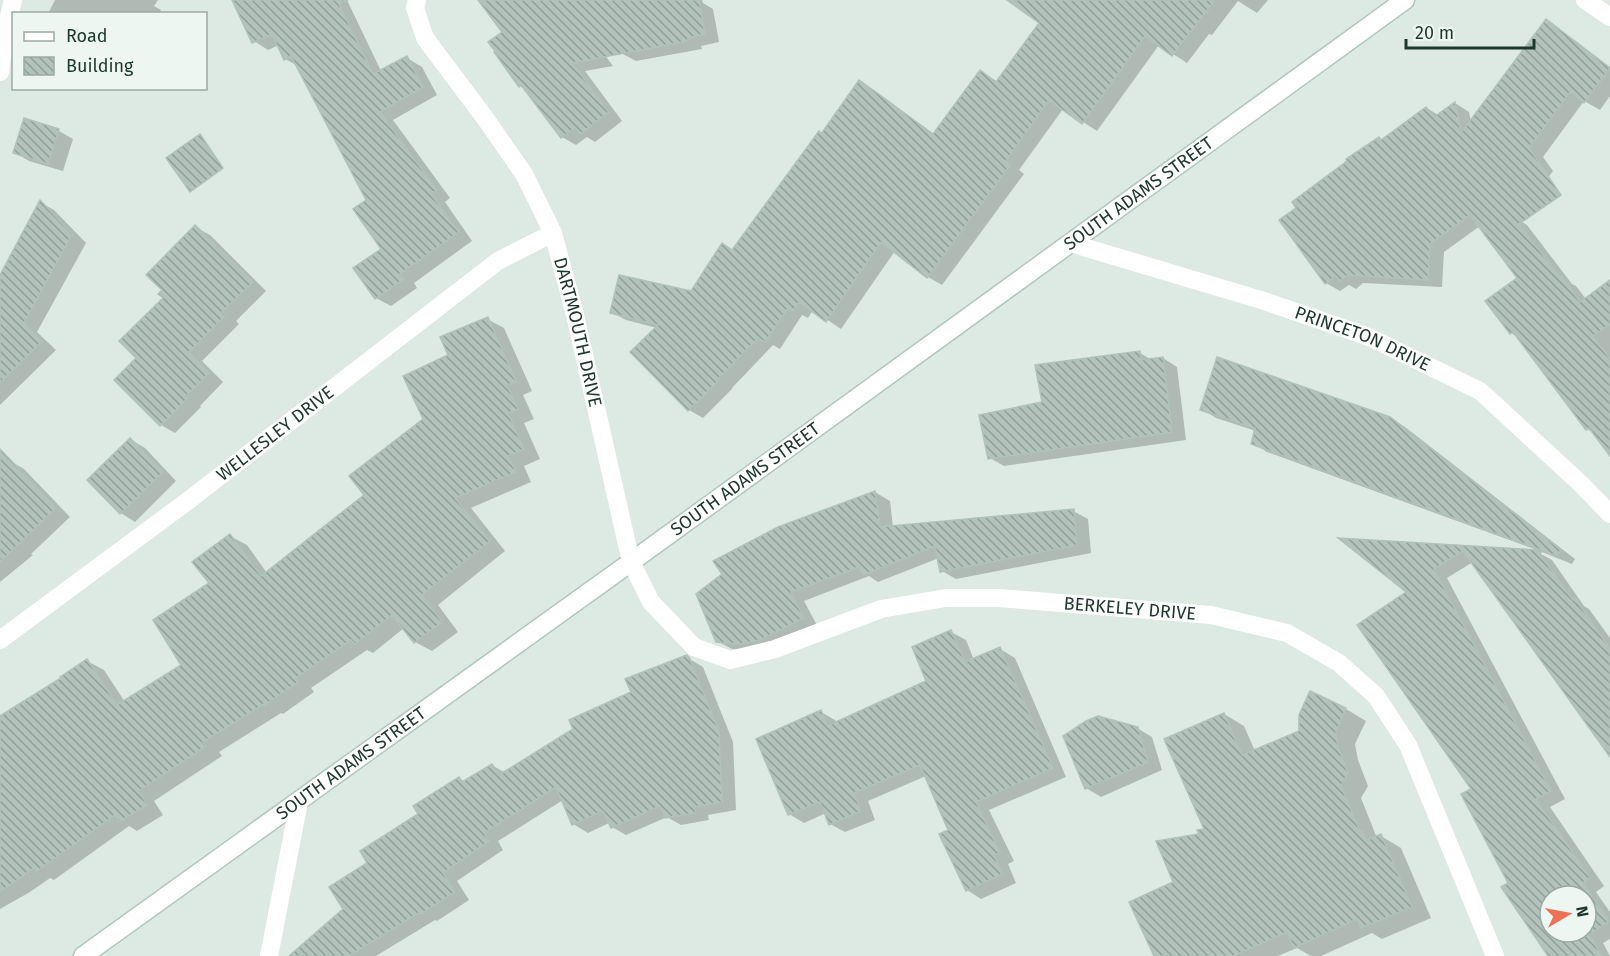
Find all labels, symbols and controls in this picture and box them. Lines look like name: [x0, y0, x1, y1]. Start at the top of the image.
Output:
legend: [12, 12, 207, 90]
scale bar: [1406, 12, 1534, 50]
text: 20 m: [1415, 22, 1454, 44]
text: Road: [66, 25, 108, 47]
text: Building: [66, 55, 134, 77]
street label: SOUTH ADAMS STREET: [1059, 132, 1218, 255]
street label: DARTMOUTH DRIVE: [549, 255, 606, 409]
street label: PRINCETON DRIVE: [1292, 301, 1434, 376]
street label: WELLESLEY DRIVE: [212, 381, 338, 486]
street label: SOUTH ADAMS STREET: [666, 417, 825, 541]
street label: BERKELEY DRIVE: [1063, 592, 1197, 625]
street label: SOUTH ADAMS STREET: [272, 702, 431, 825]
north arrow: [1538, 884, 1598, 944]
text: N: [1572, 905, 1593, 918]

